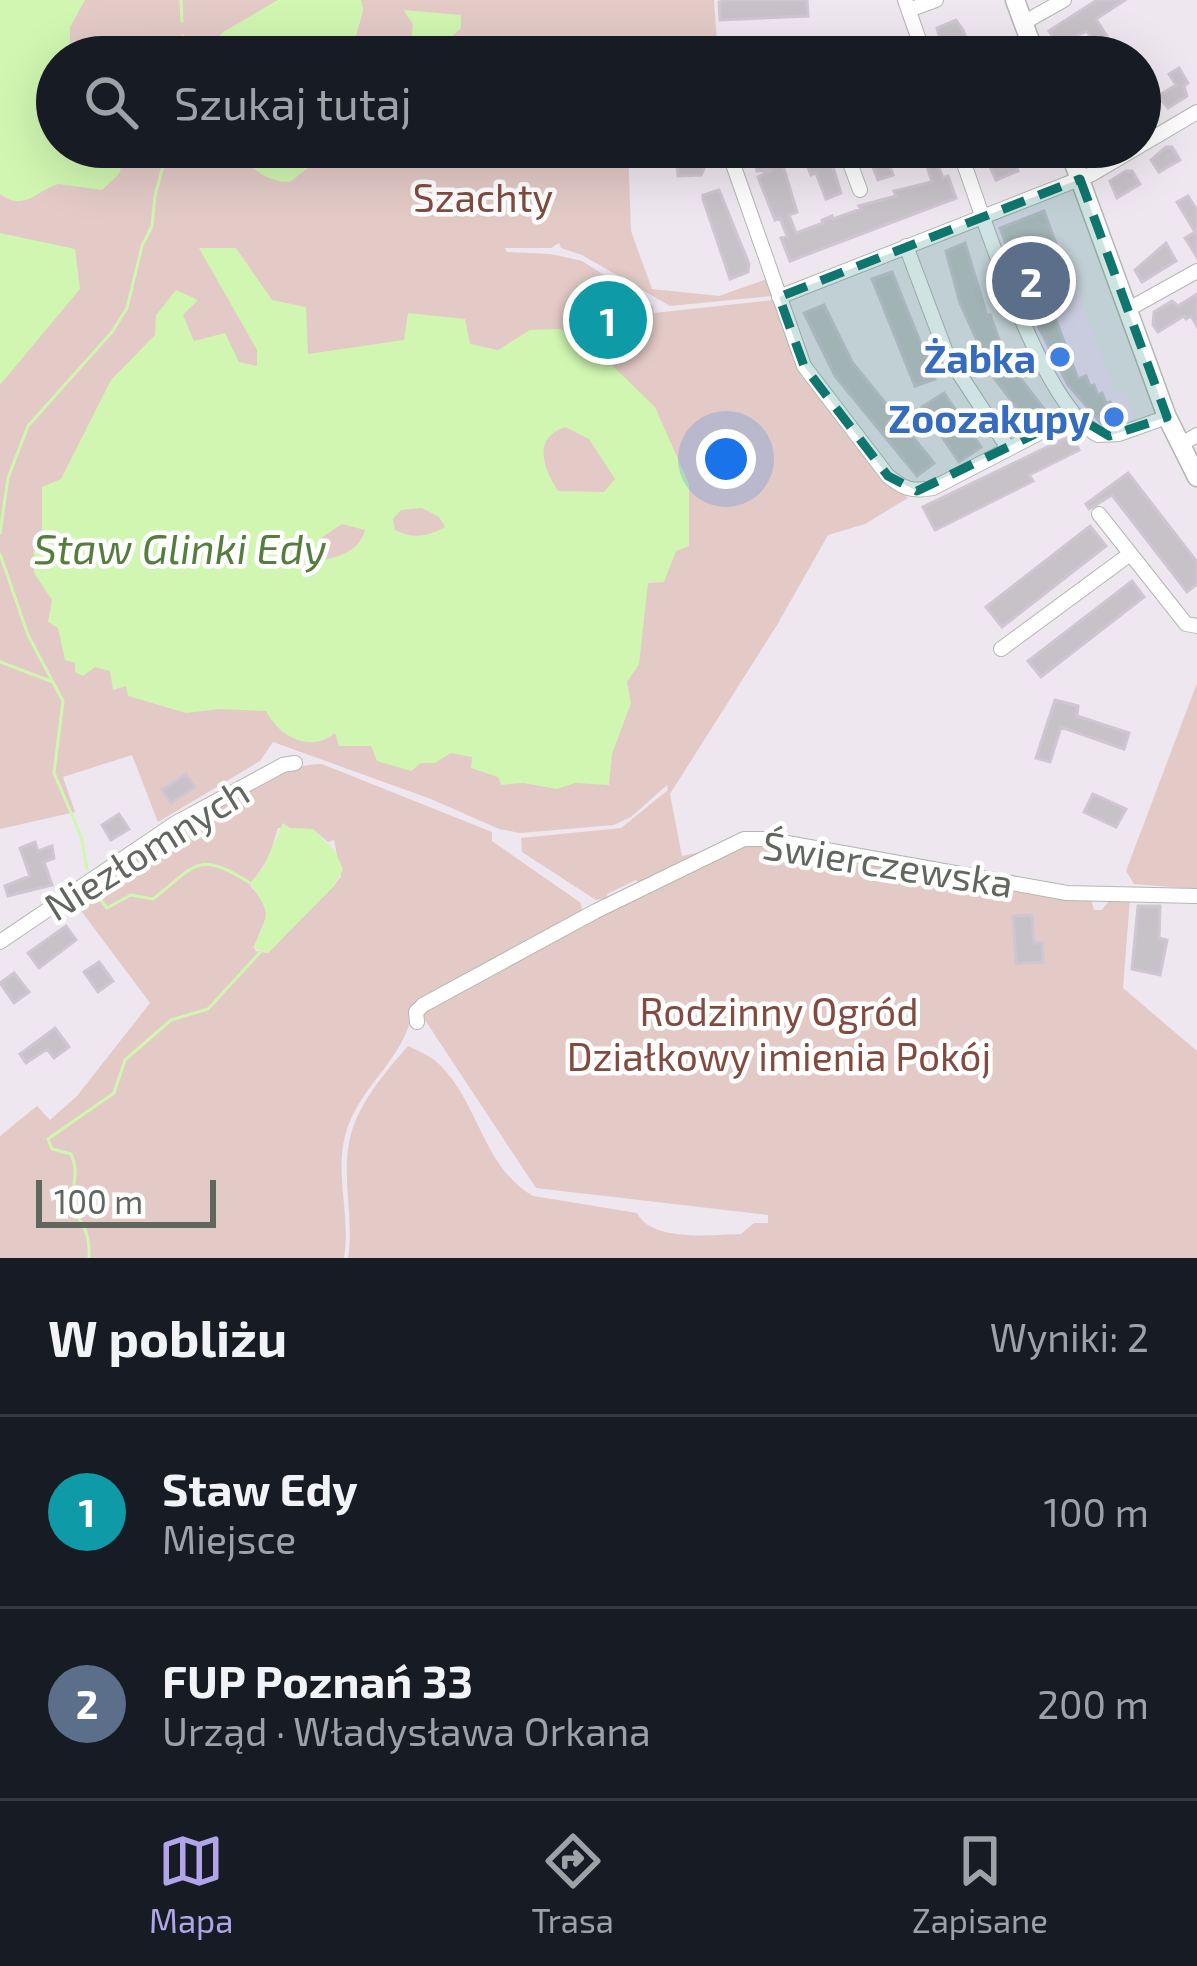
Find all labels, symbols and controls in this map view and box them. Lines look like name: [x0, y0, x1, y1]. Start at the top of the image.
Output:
search box: [36, 36, 1161, 168]
icon: search: [78, 69, 144, 135]
text: Szukaj tutaj: [174, 75, 412, 129]
park label: Szachty: [413, 173, 553, 220]
pin: 2: [992, 236, 1070, 326]
pin: 1: [569, 275, 647, 365]
place label: Żabka: [924, 334, 1036, 381]
marker: Żabka: [1047, 344, 1073, 370]
place label: Zoozakupy: [888, 394, 1090, 442]
marker: Zoozakupy: [1101, 404, 1127, 430]
your location: [696, 429, 756, 489]
water label: Staw Glinki Edy: [33, 522, 327, 573]
street label: Niezłomnych: [35, 767, 257, 929]
street label: Świerczewska: [760, 820, 1016, 906]
park label: Rodzinny Ogród Działkowy imienia Pokój: [567, 987, 991, 1079]
scale bar: [36, 1174, 216, 1227]
text: 100 m: [54, 1181, 143, 1221]
text: W pobliżu: [48, 1306, 287, 1367]
text: Wyniki: 2: [990, 1313, 1149, 1360]
text: Staw Edy: [162, 1461, 358, 1515]
text: 1: [79, 1488, 95, 1535]
text: 100 m: [1044, 1488, 1149, 1535]
text: Miejsce: [162, 1515, 296, 1562]
text: FUP Poznań 33: [162, 1653, 473, 1707]
text: 2: [76, 1680, 98, 1727]
text: 200 m: [1037, 1680, 1149, 1727]
text: Urząd · Władysława Orkana: [162, 1707, 651, 1754]
tab: Mapa: [149, 1828, 233, 1940]
tab: Trasa: [532, 1828, 614, 1940]
tab: Zapisane: [912, 1828, 1048, 1940]

